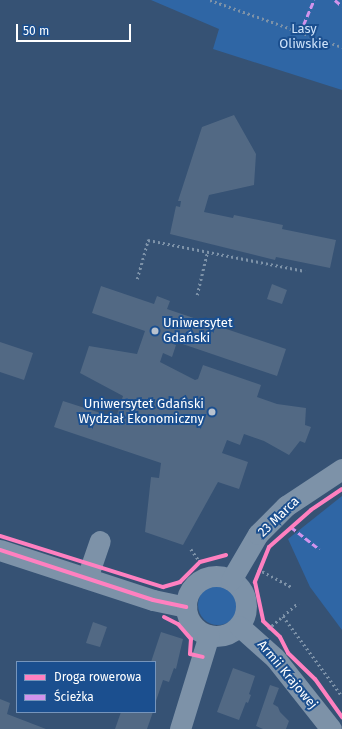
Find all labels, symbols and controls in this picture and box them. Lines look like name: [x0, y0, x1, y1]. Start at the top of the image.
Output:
scale bar: [18, 16, 133, 42]
park label: Lasy Oliwskie: [279, 22, 329, 53]
text: 50 m: [23, 24, 49, 38]
place label: Uniwersytet Gdański: [163, 316, 233, 347]
marker: Uniwersytet Gdański: [150, 326, 160, 336]
place label: Uniwersytet Gdański Wydział Ekonomiczny: [78, 397, 204, 428]
marker: Uniwersytet Gdański Wydział Ekonomiczny: [207, 407, 217, 417]
street label: 23 Marca: [255, 494, 303, 540]
street label: Armii Krajowej: [254, 637, 320, 713]
legend: [16, 661, 156, 713]
text: Droga rowerowa: [54, 670, 141, 684]
text: Ścieżka: [54, 690, 94, 704]

